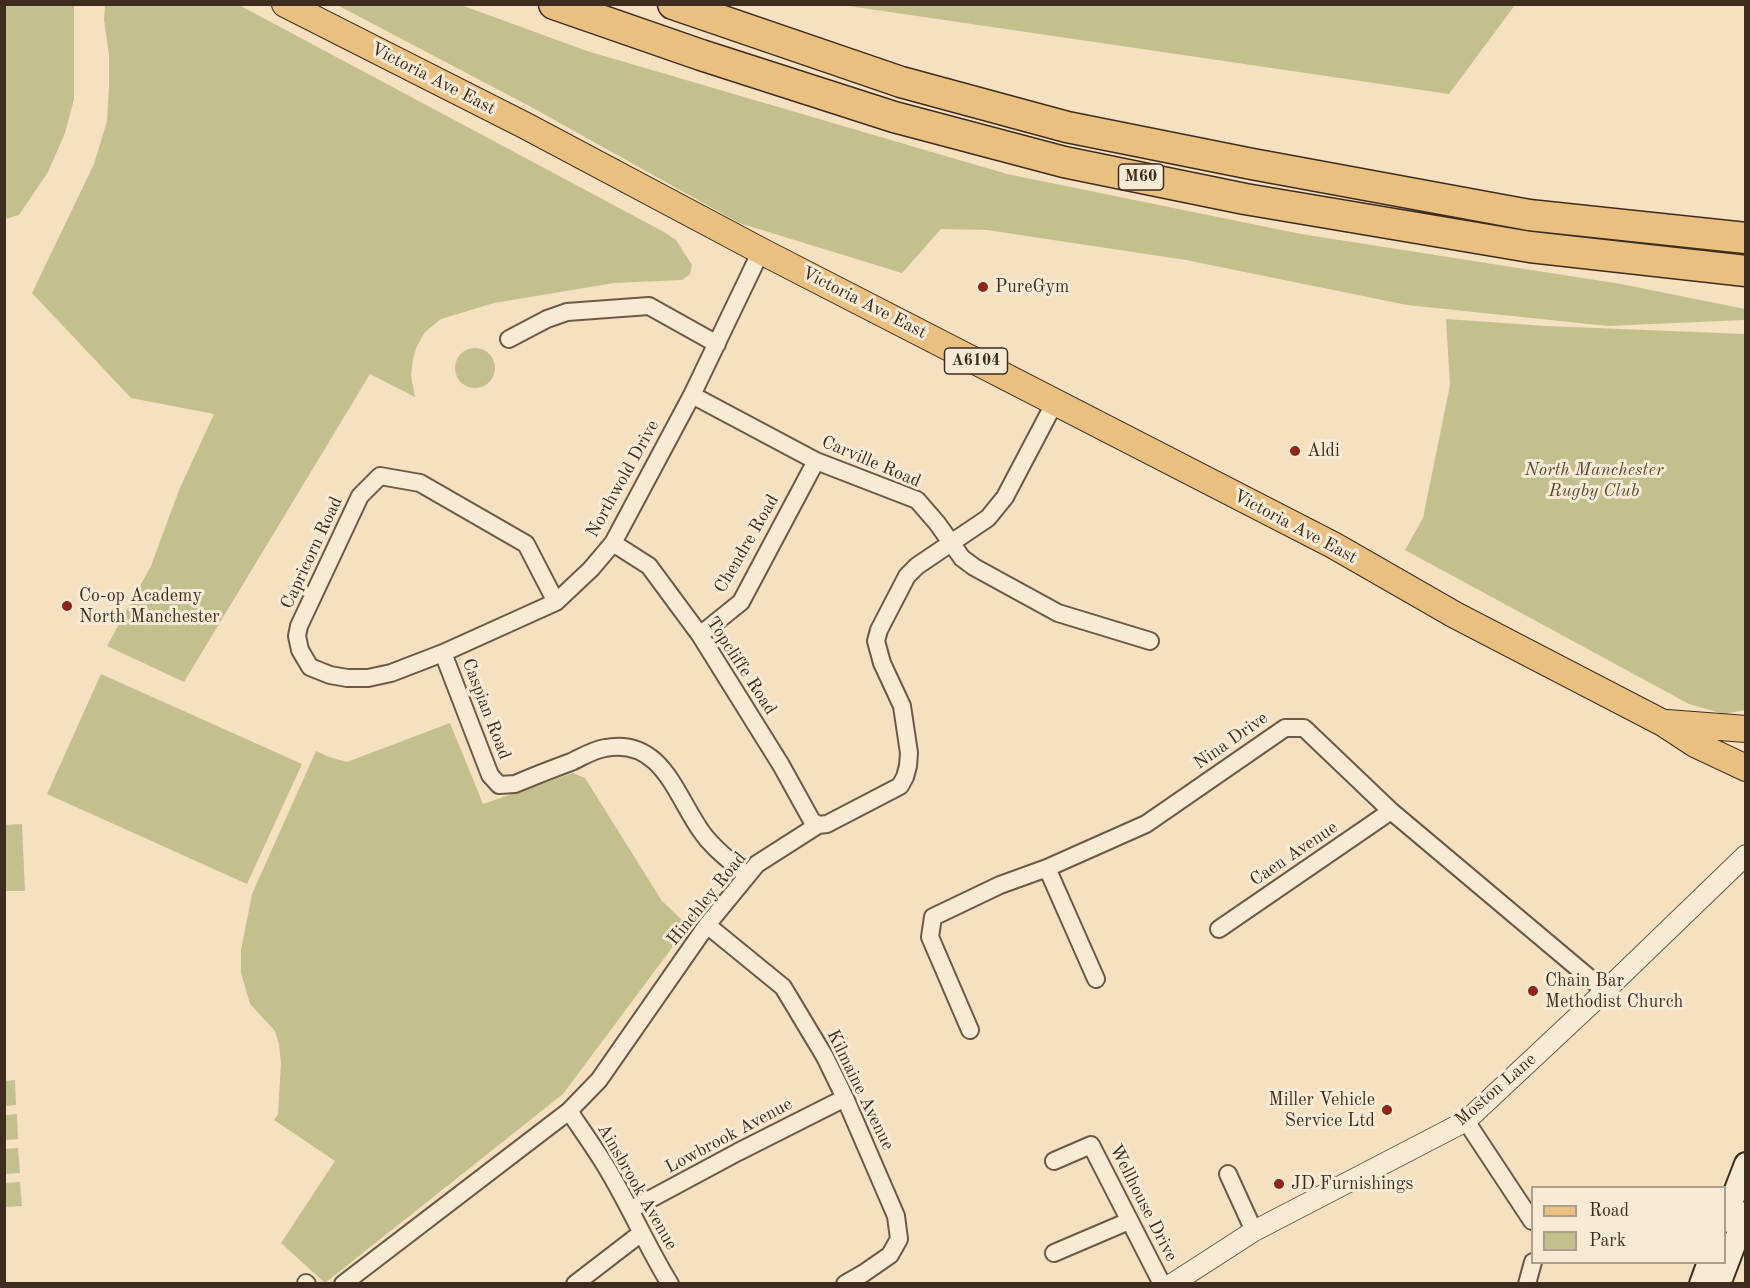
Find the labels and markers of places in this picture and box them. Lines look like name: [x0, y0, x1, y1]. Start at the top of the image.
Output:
place label: PureGym: [995, 276, 1069, 298]
marker: PureGym: [976, 280, 990, 294]
place label: Aldi: [1307, 440, 1340, 462]
marker: Aldi: [1288, 444, 1302, 458]
place label: Co-op Academy North Manchester: [79, 585, 220, 628]
marker: Co-op Academy North Manchester: [60, 599, 74, 613]
place label: Chain Bar Methodist Church: [1545, 970, 1683, 1012]
marker: Chain Bar Methodist Church: [1526, 984, 1540, 998]
place label: Miller Vehicle Service Ltd: [1269, 1089, 1375, 1132]
marker: Miller Vehicle Service Ltd: [1380, 1103, 1394, 1117]
place label: JD Furnishings: [1291, 1173, 1413, 1195]
marker: JD Furnishings: [1272, 1177, 1286, 1191]

